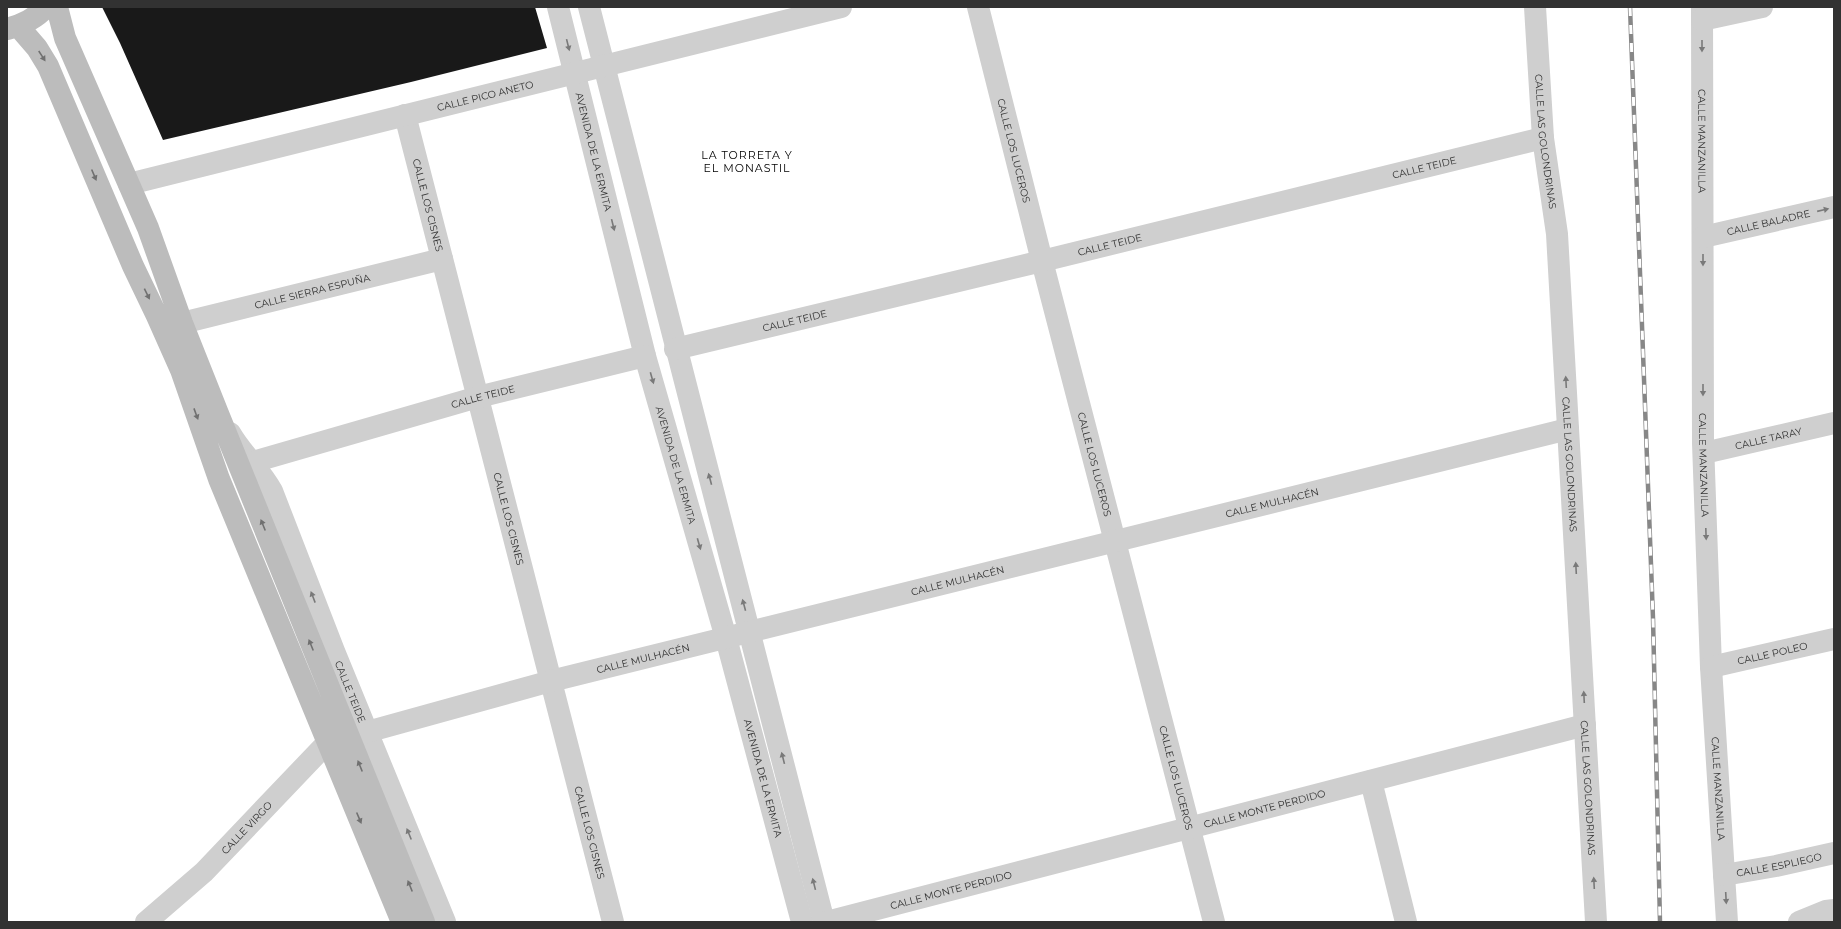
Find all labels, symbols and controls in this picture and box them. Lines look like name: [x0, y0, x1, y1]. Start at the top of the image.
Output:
one-way arrow: [565, 39, 571, 51]
one-way arrow: [1699, 40, 1706, 52]
one-way arrow: [38, 51, 46, 62]
street label: CALLE LAS GOLONDRINAS: [1532, 74, 1559, 210]
street label: CALLE PICO ANETO: [436, 78, 535, 114]
street label: CALLE MANZANILLA: [1695, 89, 1708, 194]
street label: AVENIDA DE LA ERMITA: [573, 91, 615, 213]
street label: CALLE LOS LUCEROS: [994, 97, 1033, 204]
district label: LA TORRETA Y EL MONASTIL: [701, 148, 793, 175]
street label: CALLE TEIDE: [1391, 153, 1458, 182]
street label: CALLE LOS CISNES: [410, 157, 446, 253]
one-way arrow: [92, 170, 98, 182]
one-way arrow: [1817, 206, 1829, 212]
street label: CALLE BALADRE: [1725, 207, 1812, 238]
one-way arrow: [610, 219, 616, 231]
street label: CALLE TEIDE: [1076, 231, 1143, 259]
one-way arrow: [1700, 254, 1706, 267]
street label: CALLE SIERRA ESPUÑA: [253, 271, 372, 312]
one-way arrow: [143, 289, 150, 300]
street label: CALLE TEIDE: [761, 307, 828, 335]
one-way arrow: [649, 373, 655, 385]
one-way arrow: [1562, 376, 1569, 388]
street label: CALLE TEIDE: [449, 382, 516, 412]
one-way arrow: [1700, 384, 1706, 397]
street label: CALLE LAS GOLONDRINAS: [1559, 396, 1580, 532]
street label: AVENIDA DE LA ERMITA: [653, 405, 699, 526]
one-way arrow: [194, 409, 200, 421]
street label: CALLE LOS LUCEROS: [1075, 411, 1114, 518]
street label: CALLE MANZANILLA: [1696, 413, 1712, 518]
street label: CALLE TARAY: [1734, 425, 1804, 453]
street label: CALLE LOS CISNES: [490, 471, 527, 567]
one-way arrow: [707, 473, 713, 485]
street label: CALLE MULHACÉN: [1224, 485, 1320, 521]
one-way arrow: [259, 518, 265, 530]
one-way arrow: [1703, 528, 1710, 540]
one-way arrow: [696, 538, 702, 550]
one-way arrow: [1573, 562, 1580, 574]
street label: CALLE MULHACÉN: [910, 563, 1006, 599]
one-way arrow: [310, 590, 316, 602]
one-way arrow: [740, 599, 746, 611]
one-way arrow: [308, 639, 314, 651]
street label: CALLE POLEO: [1736, 639, 1809, 668]
street label: CALLE MULHACÉN: [595, 641, 691, 677]
street label: CALLE TEIDE: [332, 659, 369, 725]
one-way arrow: [1580, 691, 1587, 703]
street label: AVENIDA DE LA ERMITA: [741, 718, 785, 839]
street label: CALLE LAS GOLONDRINAS: [1578, 720, 1598, 856]
street label: CALLE LOS LUCEROS: [1156, 724, 1196, 832]
street label: CALLE MANZANILLA: [1708, 736, 1728, 842]
one-way arrow: [779, 752, 785, 764]
one-way arrow: [357, 759, 363, 771]
street label: CALLE LOS CISNES: [571, 785, 608, 880]
street label: CALLE MONTE PERDIDO: [1202, 787, 1327, 831]
street label: CALLE VIRGO: [218, 799, 275, 857]
one-way arrow: [356, 812, 362, 823]
one-way arrow: [405, 828, 411, 840]
street label: CALLE ESPLIEGO: [1735, 850, 1823, 880]
street label: CALLE MONTE PERDIDO: [889, 868, 1013, 912]
one-way arrow: [1591, 877, 1598, 889]
one-way arrow: [811, 878, 817, 890]
one-way arrow: [406, 879, 412, 891]
one-way arrow: [1722, 892, 1729, 904]

